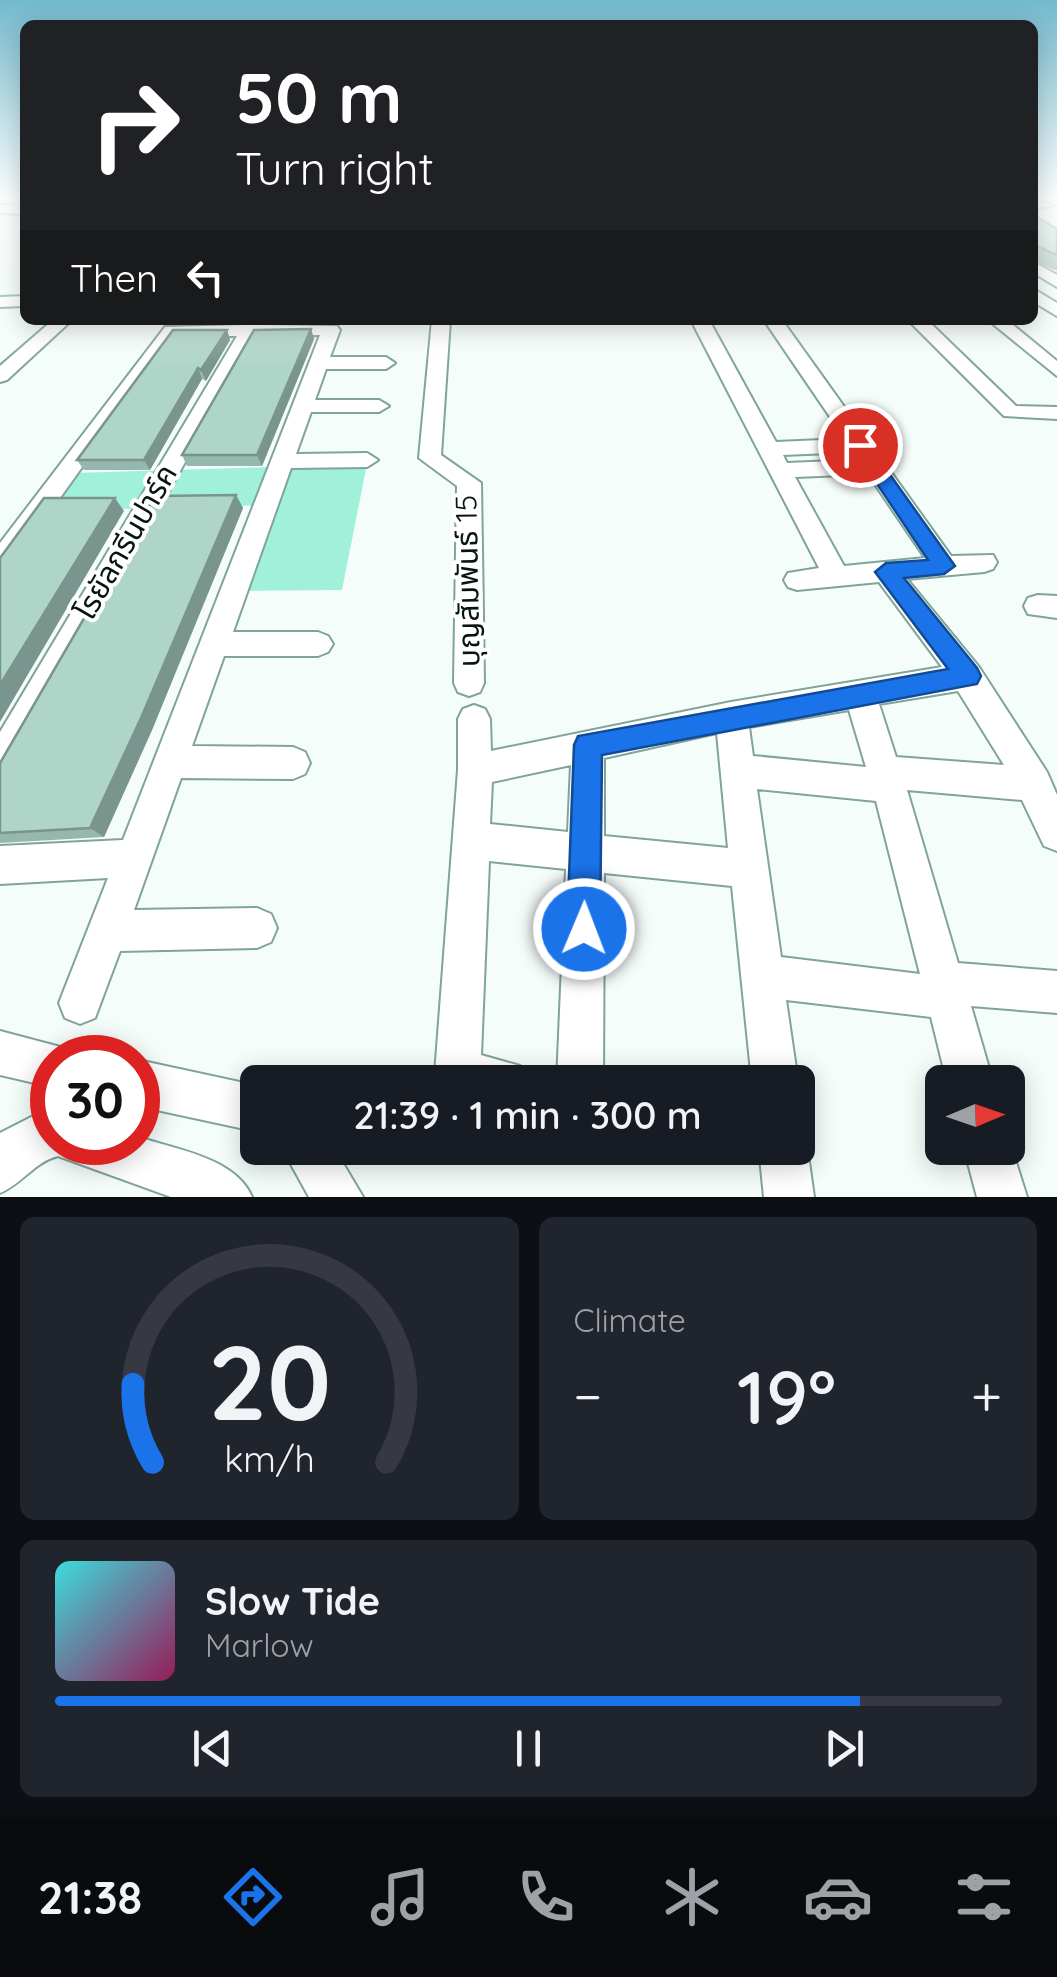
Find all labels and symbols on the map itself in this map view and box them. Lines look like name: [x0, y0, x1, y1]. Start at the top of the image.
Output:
pin: [818, 403, 903, 488]
street label: โรยัลกรีนปาร์ค: [65, 457, 185, 626]
street label: บุญสัมพันธ์ 15: [447, 495, 487, 667]
position arrow: [532, 877, 636, 981]
speed limit sign: 30: [30, 1035, 160, 1165]
north arrow: [925, 1065, 1025, 1165]

